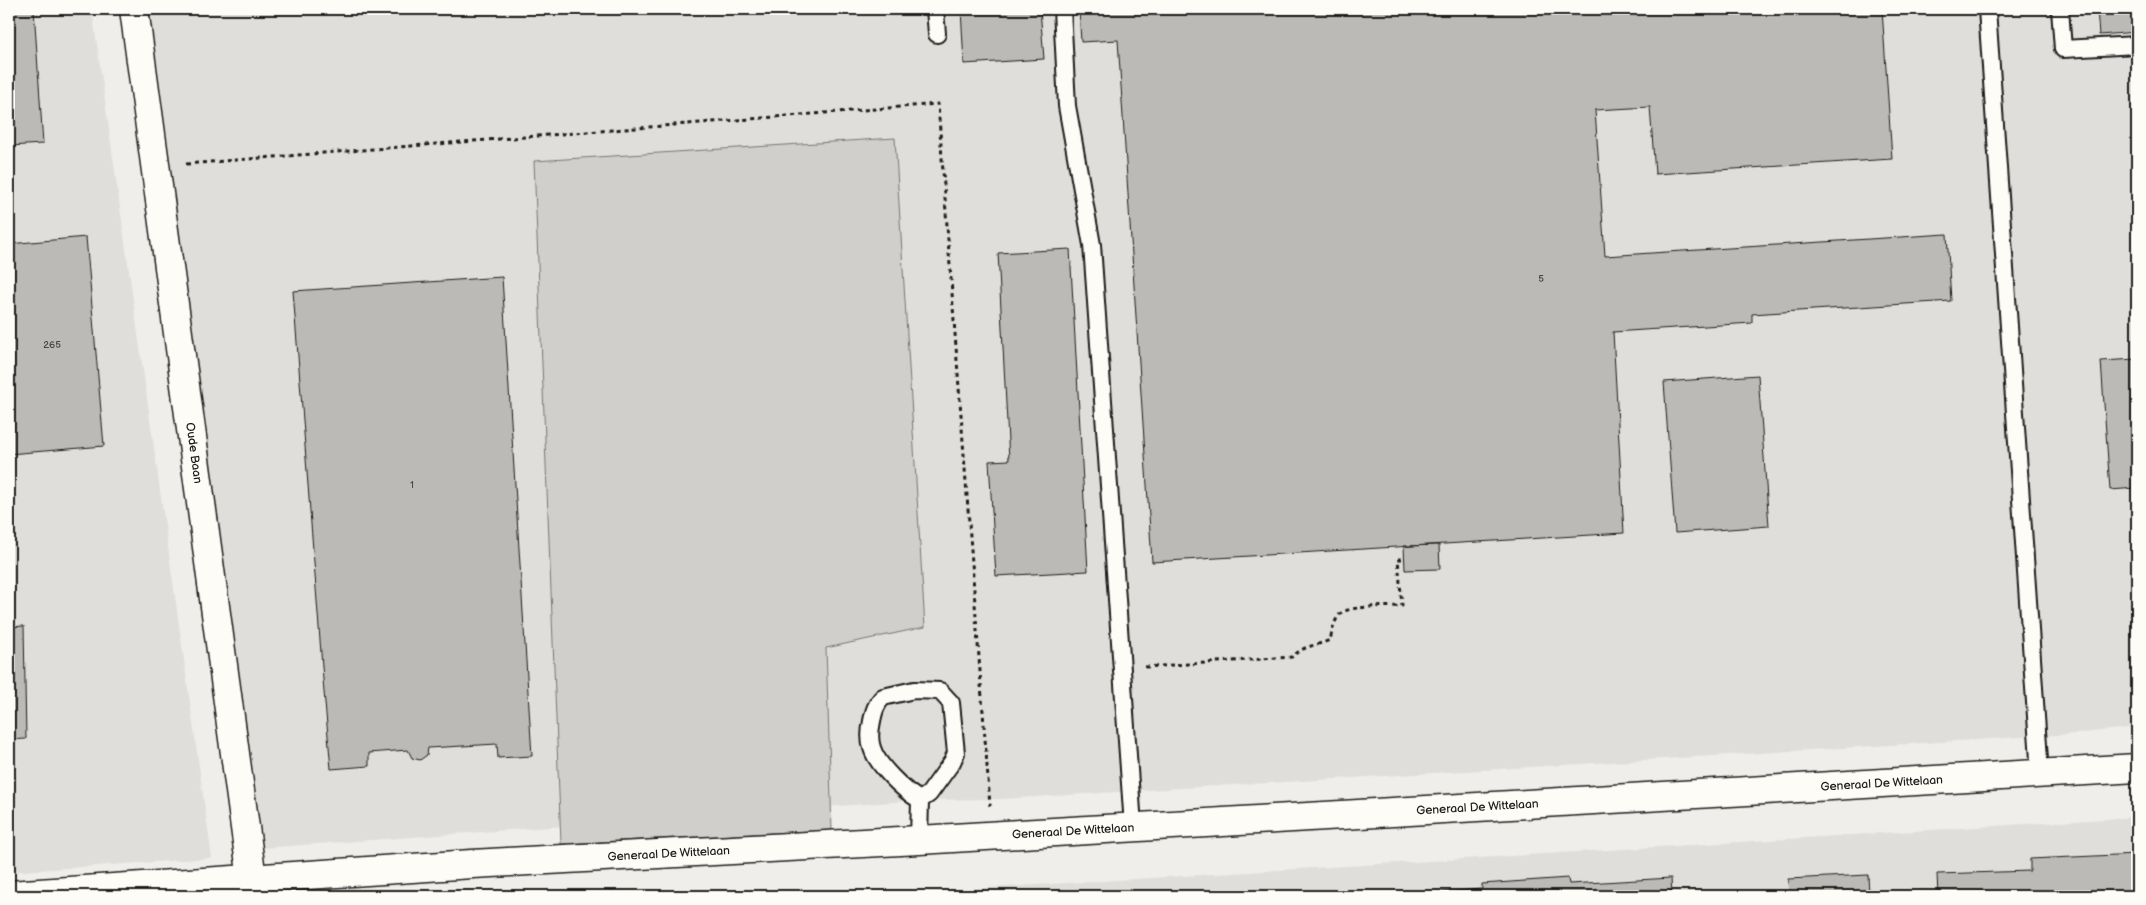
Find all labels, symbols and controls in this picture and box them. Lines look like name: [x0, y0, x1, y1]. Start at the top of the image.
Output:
house number: 5: [1538, 273, 1544, 285]
house number: 265: [43, 339, 61, 351]
street label: Oude Baan: [183, 421, 206, 485]
house number: 1: [410, 479, 414, 491]
street label: Generaal De Wittelaan: [1820, 772, 1943, 794]
street label: Generaal De Wittelaan: [1416, 796, 1539, 818]
street label: Generaal De Wittelaan: [1011, 820, 1135, 842]
street label: Generaal De Wittelaan: [607, 843, 730, 864]

